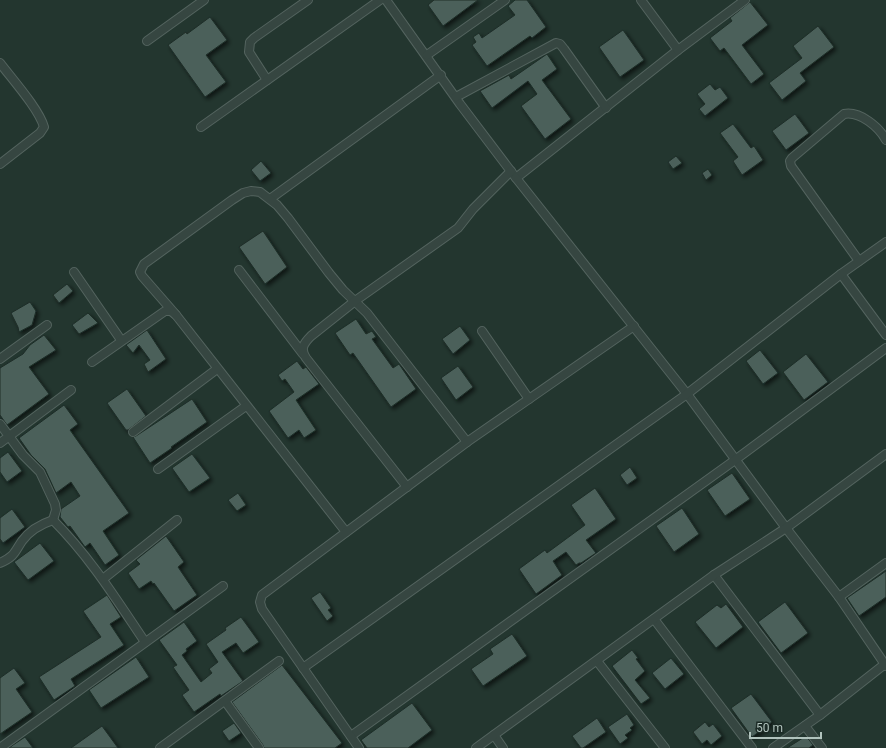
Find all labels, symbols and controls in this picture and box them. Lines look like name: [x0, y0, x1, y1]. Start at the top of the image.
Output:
scale bar: [750, 714, 821, 740]
text: 50 m: [756, 721, 783, 735]

